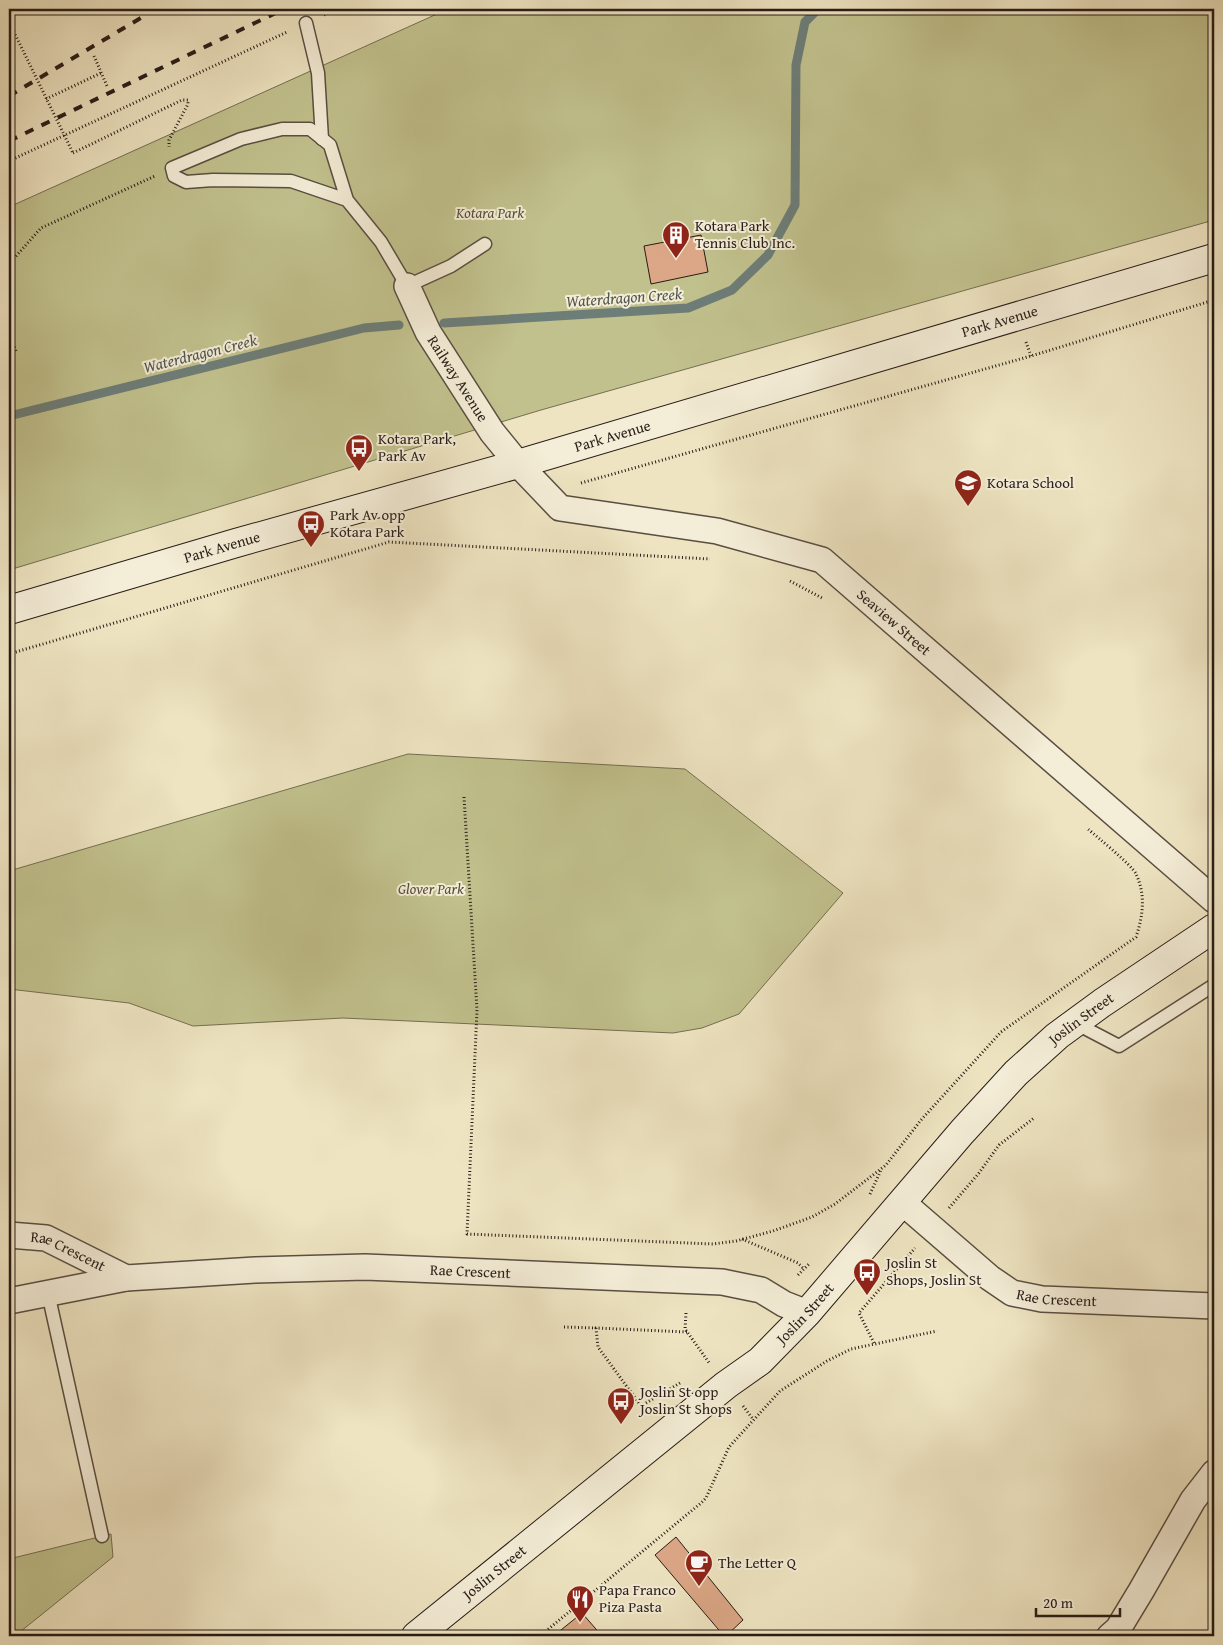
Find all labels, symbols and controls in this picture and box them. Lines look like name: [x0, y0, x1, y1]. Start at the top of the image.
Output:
park label: Kotara Park: [455, 202, 524, 223]
place label: Kotara Park Tennis Club Inc.: [695, 215, 795, 253]
building icon: Kotara Park Tennis Club Inc.: [661, 220, 691, 259]
water label: Waterdragon Creek: [565, 281, 683, 313]
street label: Park Avenue: [959, 300, 1040, 342]
water label: Waterdragon Creek: [141, 327, 260, 379]
street label: Railway Avenue: [423, 331, 494, 426]
street label: Park Avenue: [572, 414, 653, 457]
place label: Kotara Park, Park Av: [378, 428, 456, 466]
bus stop icon: Kotara Park, Park Av: [344, 433, 374, 472]
school or university icon: Kotara School: [953, 468, 983, 507]
place label: Kotara School: [987, 472, 1074, 493]
place label: Park Av opp Kotara Park: [330, 504, 405, 542]
bus stop icon: Park Av opp Kotara Park: [296, 509, 326, 548]
street label: Park Avenue: [181, 526, 262, 568]
street label: Seaview Street: [853, 584, 936, 660]
park label: Glover Park: [398, 878, 464, 899]
street label: Joslin Street: [1042, 987, 1118, 1050]
street label: Rae Crescent: [30, 1226, 110, 1276]
place label: Joslin St Shops, Joslin St: [884, 1252, 982, 1290]
bus stop icon: Joslin St Shops, Joslin St: [852, 1257, 882, 1296]
street label: Rae Crescent: [430, 1259, 512, 1283]
street label: Joslin Street: [770, 1278, 839, 1350]
street label: Rae Crescent: [1015, 1283, 1098, 1311]
place label: Joslin St opp Joslin St Shops: [638, 1381, 732, 1419]
bus stop icon: Joslin St opp Joslin St Shops: [606, 1386, 636, 1425]
street label: Joslin Street: [456, 1539, 531, 1606]
cafe icon: The Letter Q: [684, 1548, 714, 1587]
place label: The Letter Q: [718, 1552, 797, 1573]
place label: Papa Franco Piza Pasta: [599, 1579, 676, 1617]
restaurant icon: Papa Franco Piza Pasta: [565, 1584, 595, 1623]
scale bar: [1036, 1585, 1119, 1617]
text: 20 m: [1043, 1592, 1074, 1613]

